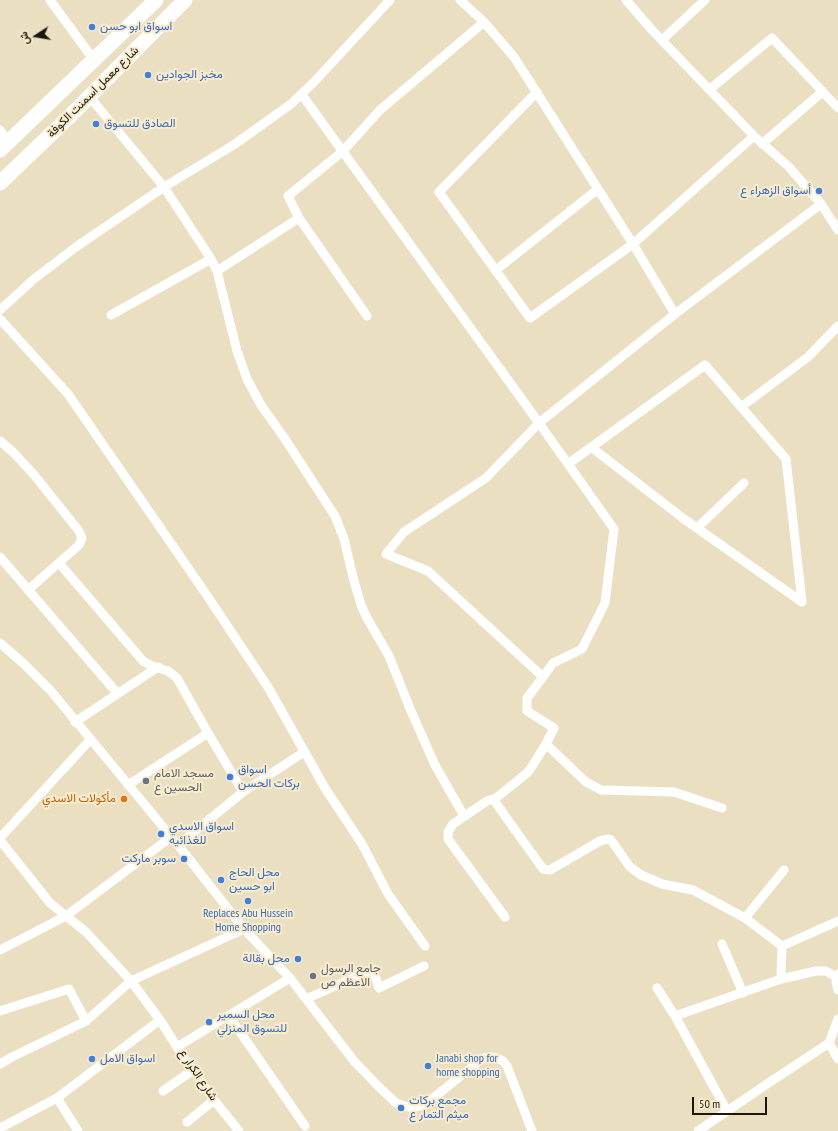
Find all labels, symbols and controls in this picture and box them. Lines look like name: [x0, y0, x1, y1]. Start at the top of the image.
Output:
north arrow: [16, 16, 56, 56]
place label: اسواق ابو حسن: [100, 20, 172, 34]
marker: اسواق ابو حسن: [87, 22, 97, 32]
text: ش: [16, 31, 32, 46]
street label: شارع معمل اسمنت الكوفة: [44, 43, 142, 141]
place label: مخبز الجوادين: [156, 68, 223, 82]
marker: مخبز الجوادين: [143, 70, 153, 80]
place label: الصادق للتسوق: [104, 117, 176, 131]
marker: الصادق للتسوق: [91, 119, 101, 129]
place label: أسواق الزهراء ع: [740, 184, 811, 198]
marker: أسواق الزهراء ع: [814, 186, 824, 196]
place label: اسواق بركات الحسن: [238, 763, 300, 791]
place label: مسجد الامام الحسين ع: [154, 767, 214, 795]
marker: اسواق بركات الحسن: [225, 772, 235, 782]
marker: مسجد الامام الحسين ع: [141, 776, 151, 786]
place label: مأكولات الاسدي: [42, 792, 116, 806]
marker: مأكولات الاسدي: [119, 794, 129, 804]
place label: اسواق الاسدي للغذائيه: [169, 820, 234, 848]
marker: اسواق الاسدي للغذائيه: [156, 829, 166, 839]
place label: سوبر ماركت: [121, 852, 176, 866]
marker: سوبر ماركت: [179, 854, 189, 864]
place label: محل الحاج ابو حسين: [229, 866, 280, 894]
marker: محل الحاج ابو حسين: [216, 875, 226, 885]
marker: Replaces Abu Hussein Home Shopping: [243, 896, 253, 906]
place label: Replaces Abu Hussein Home Shopping: [203, 907, 293, 935]
place label: محل بقالة: [243, 952, 290, 966]
marker: محل بقالة: [293, 954, 303, 964]
place label: جامع الرسول الاعظم ص: [321, 962, 381, 990]
marker: جامع الرسول الاعظم ص: [308, 971, 318, 981]
place label: محل السمير للتسوق المنزلي: [217, 1008, 287, 1036]
marker: محل السمير للتسوق المنزلي: [204, 1017, 214, 1027]
street label: شارع الكرار ع: [175, 1046, 221, 1104]
place label: اسواق الامل: [100, 1052, 155, 1066]
place label: Janabi shop for home shopping: [436, 1052, 500, 1080]
marker: اسواق الامل: [87, 1054, 97, 1064]
marker: Janabi shop for home shopping: [423, 1061, 433, 1071]
scale bar: [694, 1089, 769, 1115]
place label: مجمع بركات ميثم التمار ع: [409, 1094, 469, 1122]
text: 50 m: [699, 1096, 720, 1111]
marker: مجمع بركات ميثم التمار ع: [396, 1103, 406, 1113]

